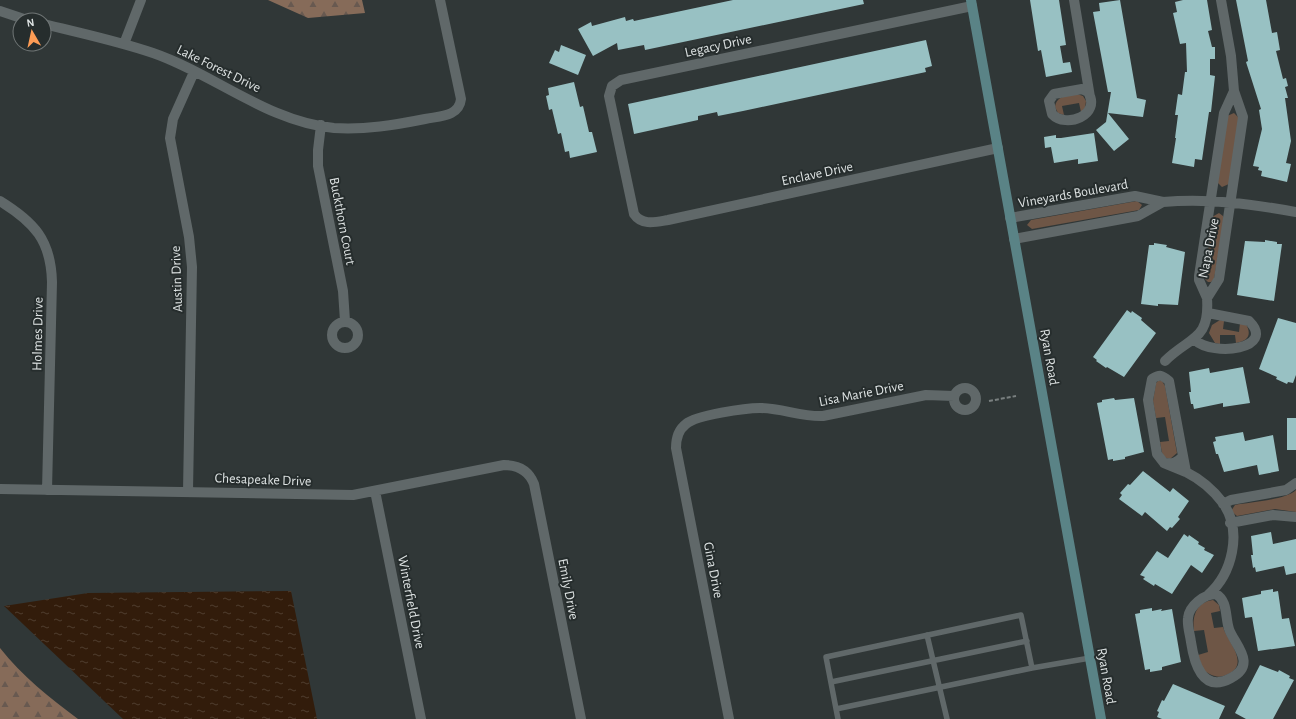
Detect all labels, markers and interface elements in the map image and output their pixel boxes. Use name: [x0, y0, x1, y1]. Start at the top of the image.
north arrow: [12, 12, 52, 52]
text: N: [26, 17, 35, 29]
street label: Legacy Drive: [684, 32, 753, 60]
street label: Lake Forest Drive: [174, 43, 263, 95]
street label: Enclave Drive: [780, 160, 854, 188]
street label: Buckthorn Court: [327, 176, 357, 267]
street label: Vineyards Boulevard: [1017, 177, 1129, 211]
street label: Napa Drive: [1196, 217, 1222, 279]
street label: Austin Drive: [169, 245, 185, 313]
street label: Holmes Drive: [30, 297, 46, 371]
street label: Ryan Road: [1037, 328, 1061, 386]
street label: Lisa Marie Drive: [818, 379, 905, 409]
street label: Chesapeake Drive: [214, 471, 312, 489]
street label: Gina Drive: [701, 541, 725, 599]
street label: Winterfield Drive: [395, 554, 427, 650]
street label: Emily Drive: [555, 557, 581, 621]
street label: Ryan Road: [1094, 647, 1118, 705]

